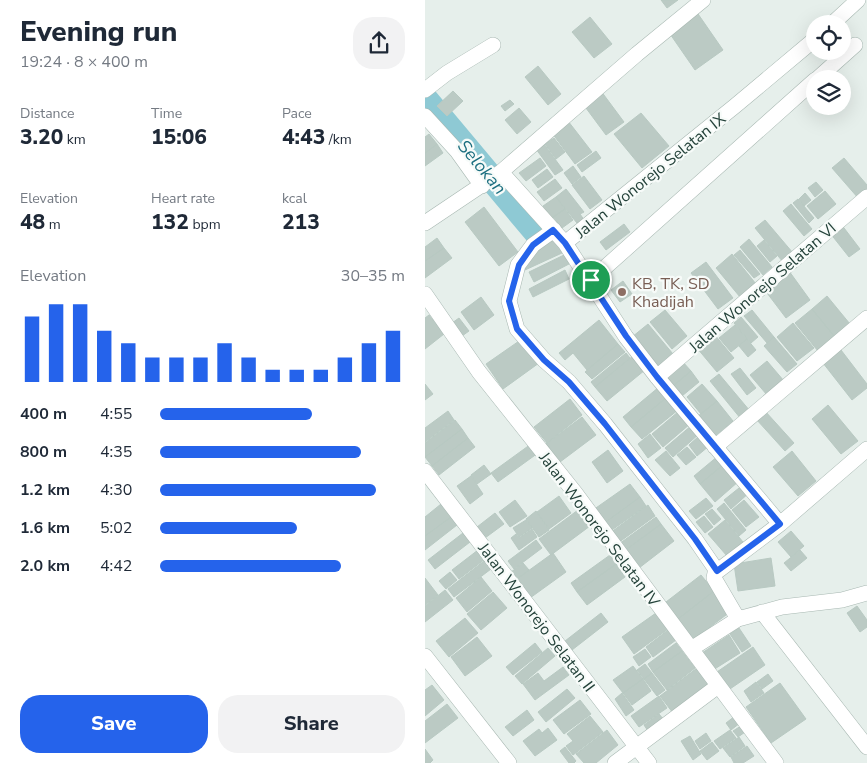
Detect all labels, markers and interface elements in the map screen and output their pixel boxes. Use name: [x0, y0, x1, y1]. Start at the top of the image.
text: Evening run: [20, 13, 177, 51]
map controls: [806, 15, 851, 115]
button: locate: [806, 15, 851, 60]
button: share: [353, 17, 405, 69]
text: 19:24 · 8 × 400 m: [20, 51, 148, 73]
button: layers: [806, 70, 851, 115]
text: Distance: [20, 104, 74, 123]
text: Time: [151, 104, 182, 123]
text: Pace: [282, 104, 312, 123]
street label: Jalan Wonorejo Selatan IX: [570, 108, 731, 244]
text: 3.20: [20, 123, 63, 151]
text: 15:06: [151, 123, 207, 151]
text: 4:43: [282, 123, 325, 151]
text: km: [63, 130, 86, 149]
text: /km: [325, 130, 352, 149]
water label: Selokan: [452, 135, 512, 199]
text: Elevation: [20, 189, 78, 208]
text: Heart rate: [151, 189, 215, 208]
text: kcal: [282, 189, 307, 208]
text: 48: [20, 208, 45, 236]
text: 132: [151, 208, 189, 236]
text: 213: [282, 208, 320, 236]
text: m: [45, 215, 61, 234]
text: bpm: [189, 215, 221, 234]
street label: Jalan Wonorejo Selatan VI: [684, 218, 841, 359]
pin: [570, 259, 612, 301]
text: Elevation: [20, 265, 86, 287]
text: 30–35 m: [341, 265, 405, 287]
icon: arrive: [577, 266, 605, 294]
place label: KB, TK, SD Khadijah: [632, 273, 710, 313]
marker: KB, TK, SD Khadijah: [616, 286, 628, 298]
text: 400 m: [20, 403, 67, 425]
text: 4:55: [100, 403, 132, 425]
text: 800 m: [20, 441, 67, 463]
text: 4:35: [100, 441, 132, 463]
street label: Jalan Wonorejo Selatan IV: [533, 447, 665, 612]
text: 1.2 km: [20, 479, 70, 501]
text: 4:30: [100, 479, 132, 501]
text: 1.6 km: [20, 517, 70, 539]
text: 5:02: [100, 517, 132, 539]
street label: Jalan Wonorejo Selatan II: [472, 538, 600, 697]
text: 2.0 km: [20, 555, 70, 577]
text: 4:42: [100, 555, 132, 577]
button: Save: [20, 695, 208, 753]
button: Share: [218, 695, 405, 753]

